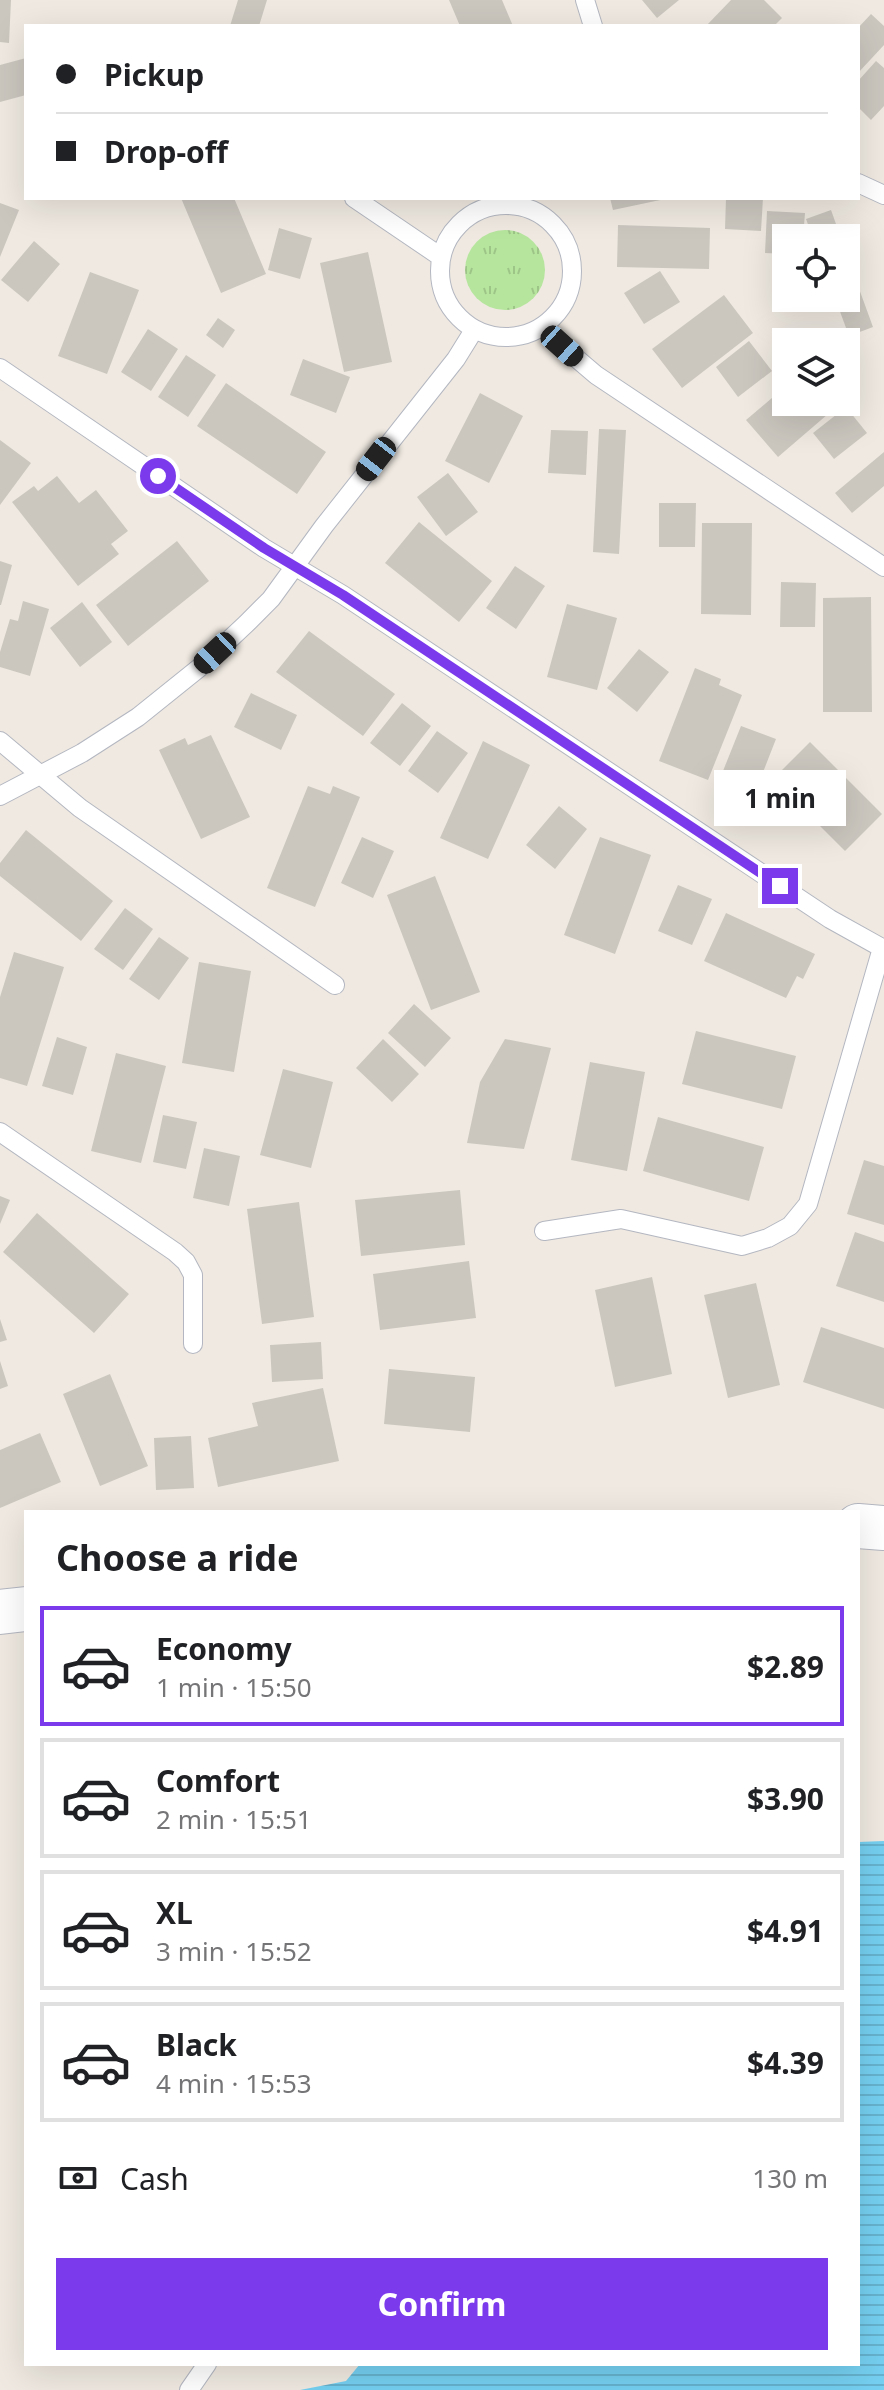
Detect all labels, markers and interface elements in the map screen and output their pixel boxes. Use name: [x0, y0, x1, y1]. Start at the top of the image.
text: Pickup: [104, 54, 204, 95]
text: Drop-off: [104, 131, 228, 172]
map controls: [772, 224, 860, 416]
button: locate: [772, 224, 860, 312]
car: [536, 321, 588, 371]
button: layers: [772, 328, 860, 416]
car: [352, 433, 400, 485]
route start: [140, 458, 176, 494]
car: [189, 628, 241, 678]
callout: 1 min: [714, 770, 846, 826]
text: 1 min: [744, 780, 816, 816]
route end: [762, 868, 798, 904]
text: Choose a ride: [56, 1533, 298, 1582]
text: Economy: [156, 1628, 292, 1669]
icon: car: [60, 1630, 132, 1702]
text: $2.89: [747, 1646, 824, 1687]
text: 1 min · 15:50: [156, 1669, 312, 1705]
text: Comfort: [156, 1760, 280, 1801]
icon: car: [60, 1762, 132, 1834]
text: $3.90: [747, 1778, 824, 1819]
text: 2 min · 15:51: [156, 1801, 312, 1837]
text: XL: [156, 1892, 193, 1933]
icon: car: [60, 1894, 132, 1966]
text: $4.91: [747, 1910, 824, 1951]
text: 3 min · 15:52: [156, 1933, 312, 1969]
text: Black: [156, 2024, 237, 2065]
icon: car: [60, 2026, 132, 2098]
text: $4.39: [747, 2042, 824, 2083]
text: 4 min · 15:53: [156, 2065, 312, 2101]
icon: cash: [56, 2156, 100, 2200]
text: Cash: [120, 2158, 189, 2199]
text: 130 m: [752, 2160, 828, 2196]
button: Confirm: [56, 2258, 828, 2350]

